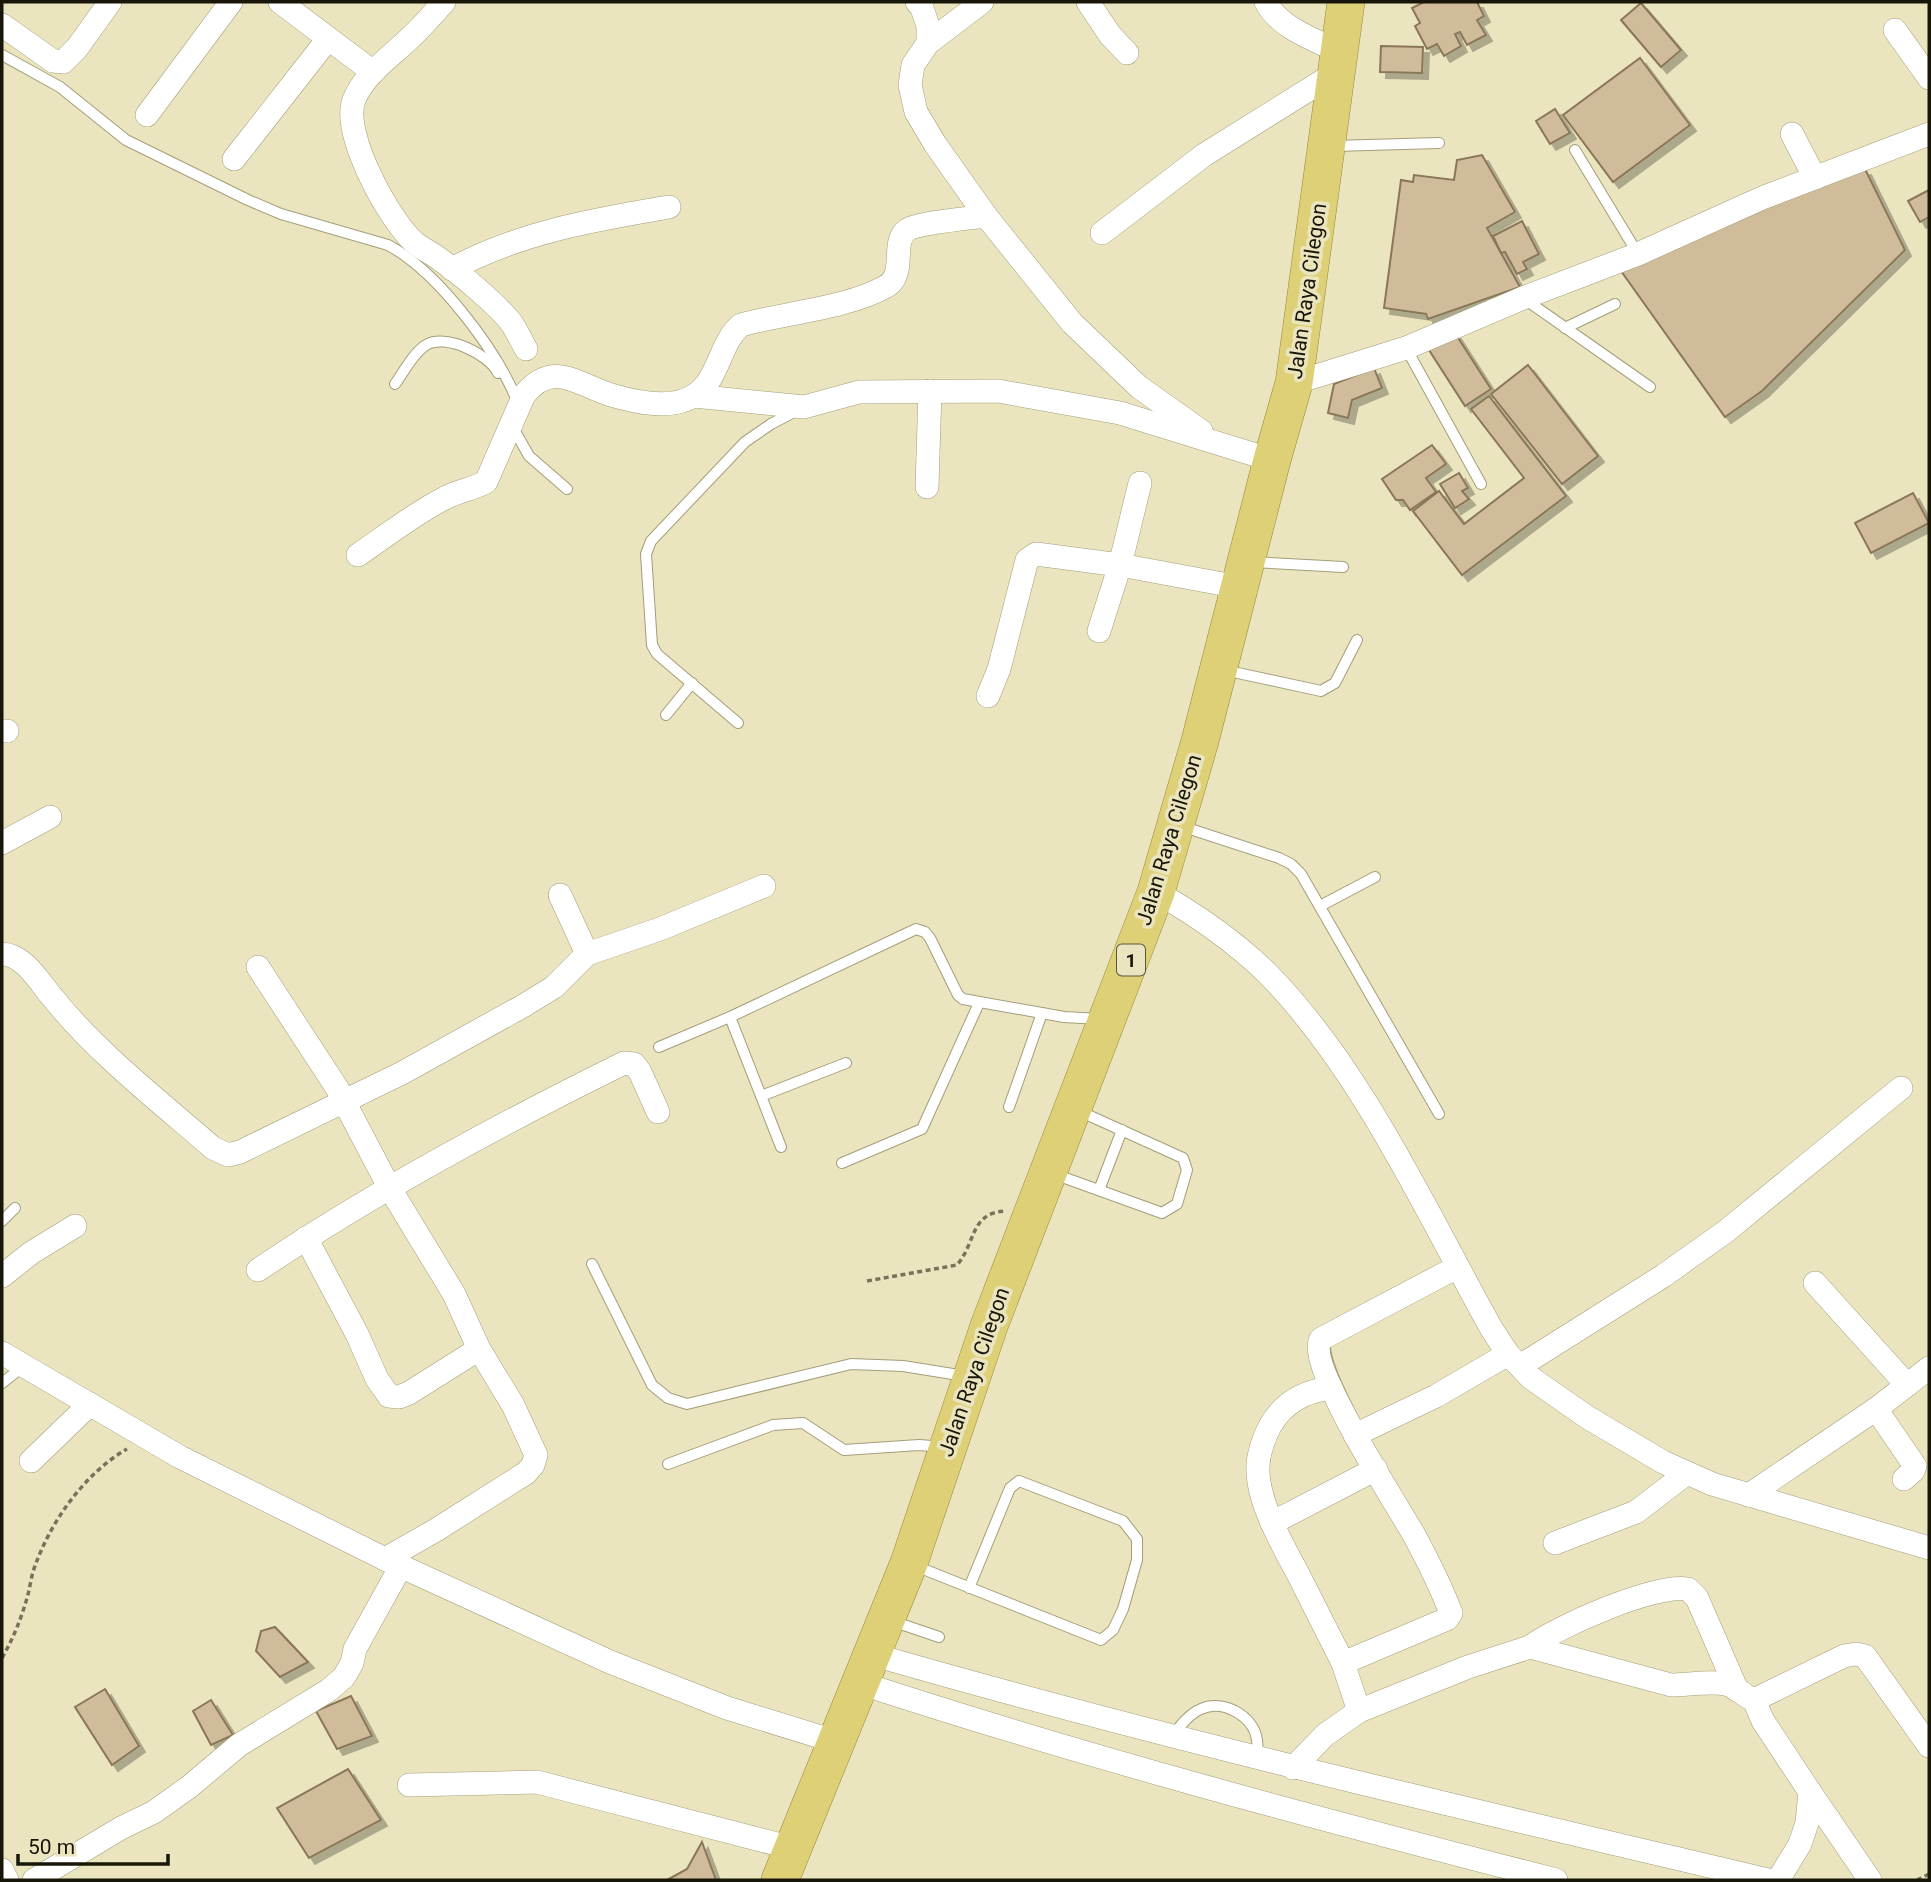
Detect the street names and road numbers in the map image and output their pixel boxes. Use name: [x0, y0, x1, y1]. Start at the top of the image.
street label: Jalan Raya Cilegon: [1283, 202, 1331, 380]
street label: Jalan Raya Cilegon: [1132, 752, 1206, 928]
road number: 1: [1117, 944, 1145, 976]
street label: Jalan Raya Cilegon: [934, 1284, 1014, 1460]

